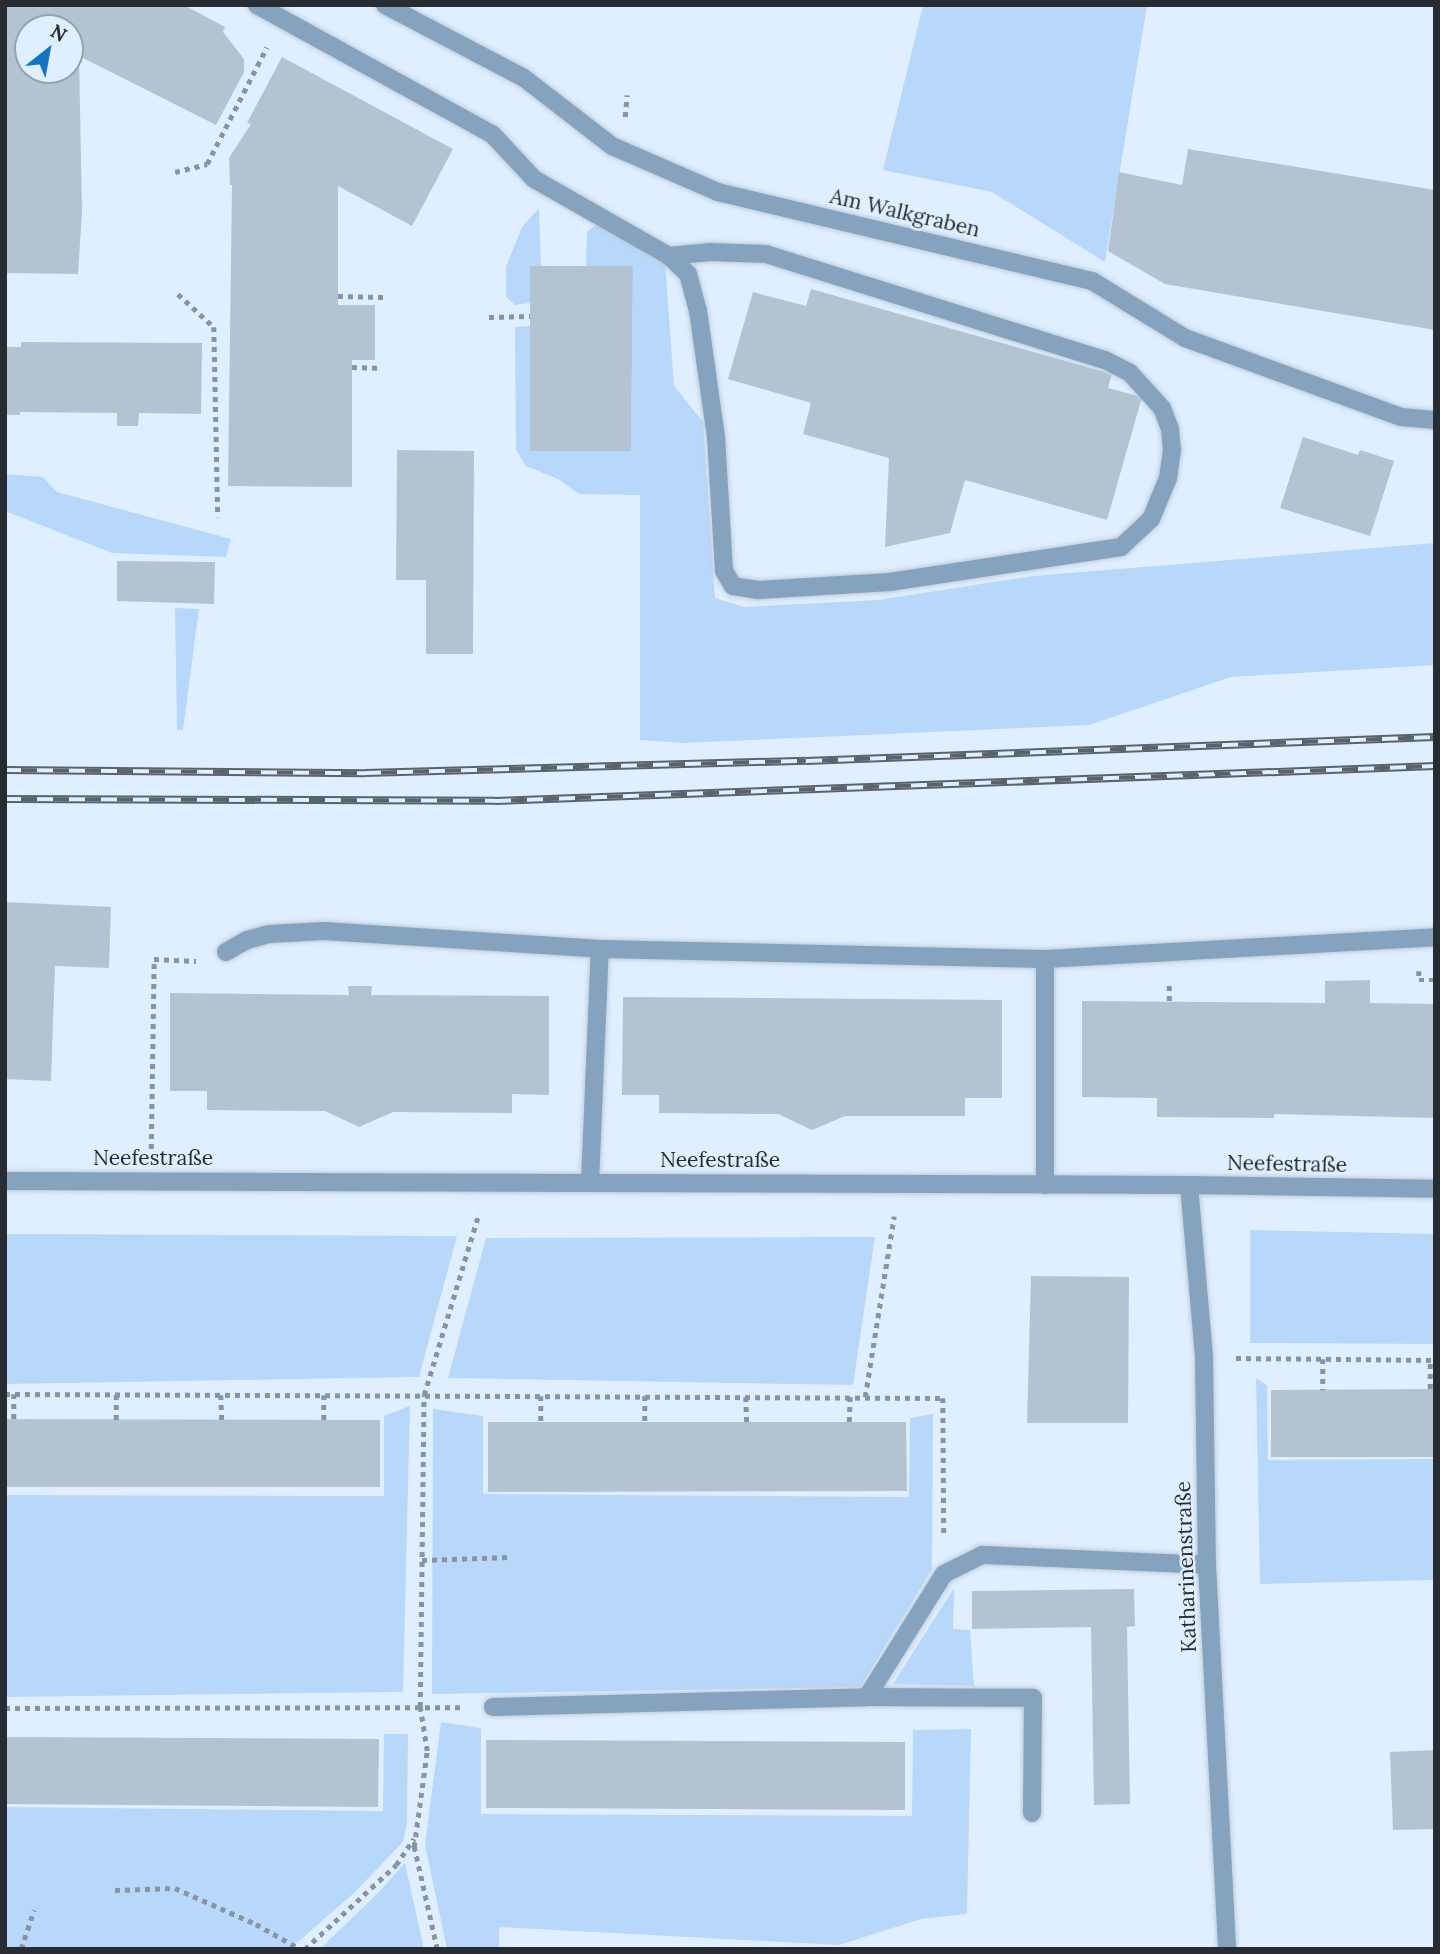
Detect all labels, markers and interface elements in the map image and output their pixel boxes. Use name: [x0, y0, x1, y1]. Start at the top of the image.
north arrow: [14, 14, 84, 84]
text: N: [46, 19, 71, 47]
street label: Am Walkgraben: [828, 184, 982, 242]
street label: Neefestraße: [93, 1145, 213, 1171]
street label: Neefestraße: [660, 1147, 780, 1173]
street label: Neefestraße: [1227, 1150, 1347, 1178]
street label: Katharinenstraße: [1170, 1481, 1202, 1653]

